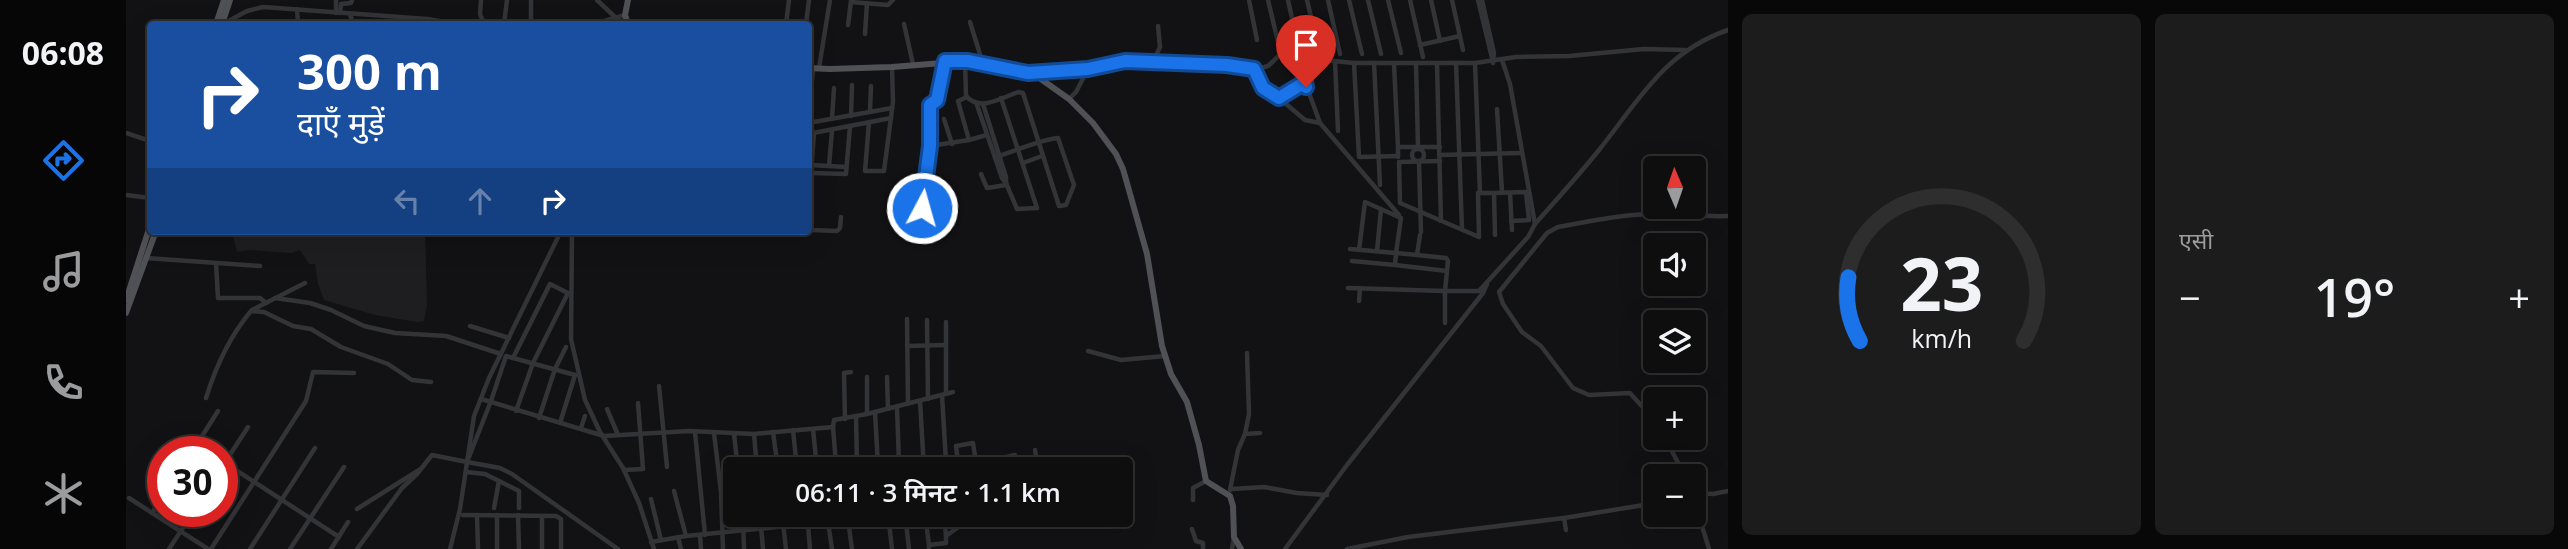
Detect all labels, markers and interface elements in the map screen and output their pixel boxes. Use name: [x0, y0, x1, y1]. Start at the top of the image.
pin: [1276, 15, 1336, 87]
icon: arrive: [1287, 26, 1325, 64]
text: 06:08: [22, 31, 104, 74]
text: 300 m: [297, 38, 442, 104]
icon: right: [182, 49, 273, 140]
text: दाएँ मुड़ें: [297, 101, 385, 144]
icon: directions: [39, 136, 88, 185]
north arrow: [1643, 156, 1706, 219]
map controls: [1643, 156, 1706, 527]
position arrow: [885, 171, 959, 245]
icon: left: [388, 182, 426, 220]
icon: ahead: [461, 182, 499, 220]
icon: right: [534, 182, 572, 220]
text: एसी: [2179, 224, 2213, 256]
button: sound: [1643, 233, 1706, 296]
text: 23: [1900, 233, 1983, 332]
icon: music: [39, 247, 88, 296]
text: 19°: [2314, 261, 2395, 332]
text: −: [2179, 271, 2201, 323]
text: +: [2508, 271, 2530, 323]
button: layers: [1643, 310, 1706, 373]
text: km/h: [1911, 320, 1972, 354]
icon: phone: [39, 358, 88, 407]
button: +: [1643, 387, 1706, 450]
speed limit sign: 30: [147, 436, 238, 527]
button: −: [1643, 464, 1706, 527]
icon: climate: [39, 469, 88, 518]
text: 06:11 · 3 मिनट · 1.1 km: [795, 474, 1061, 510]

